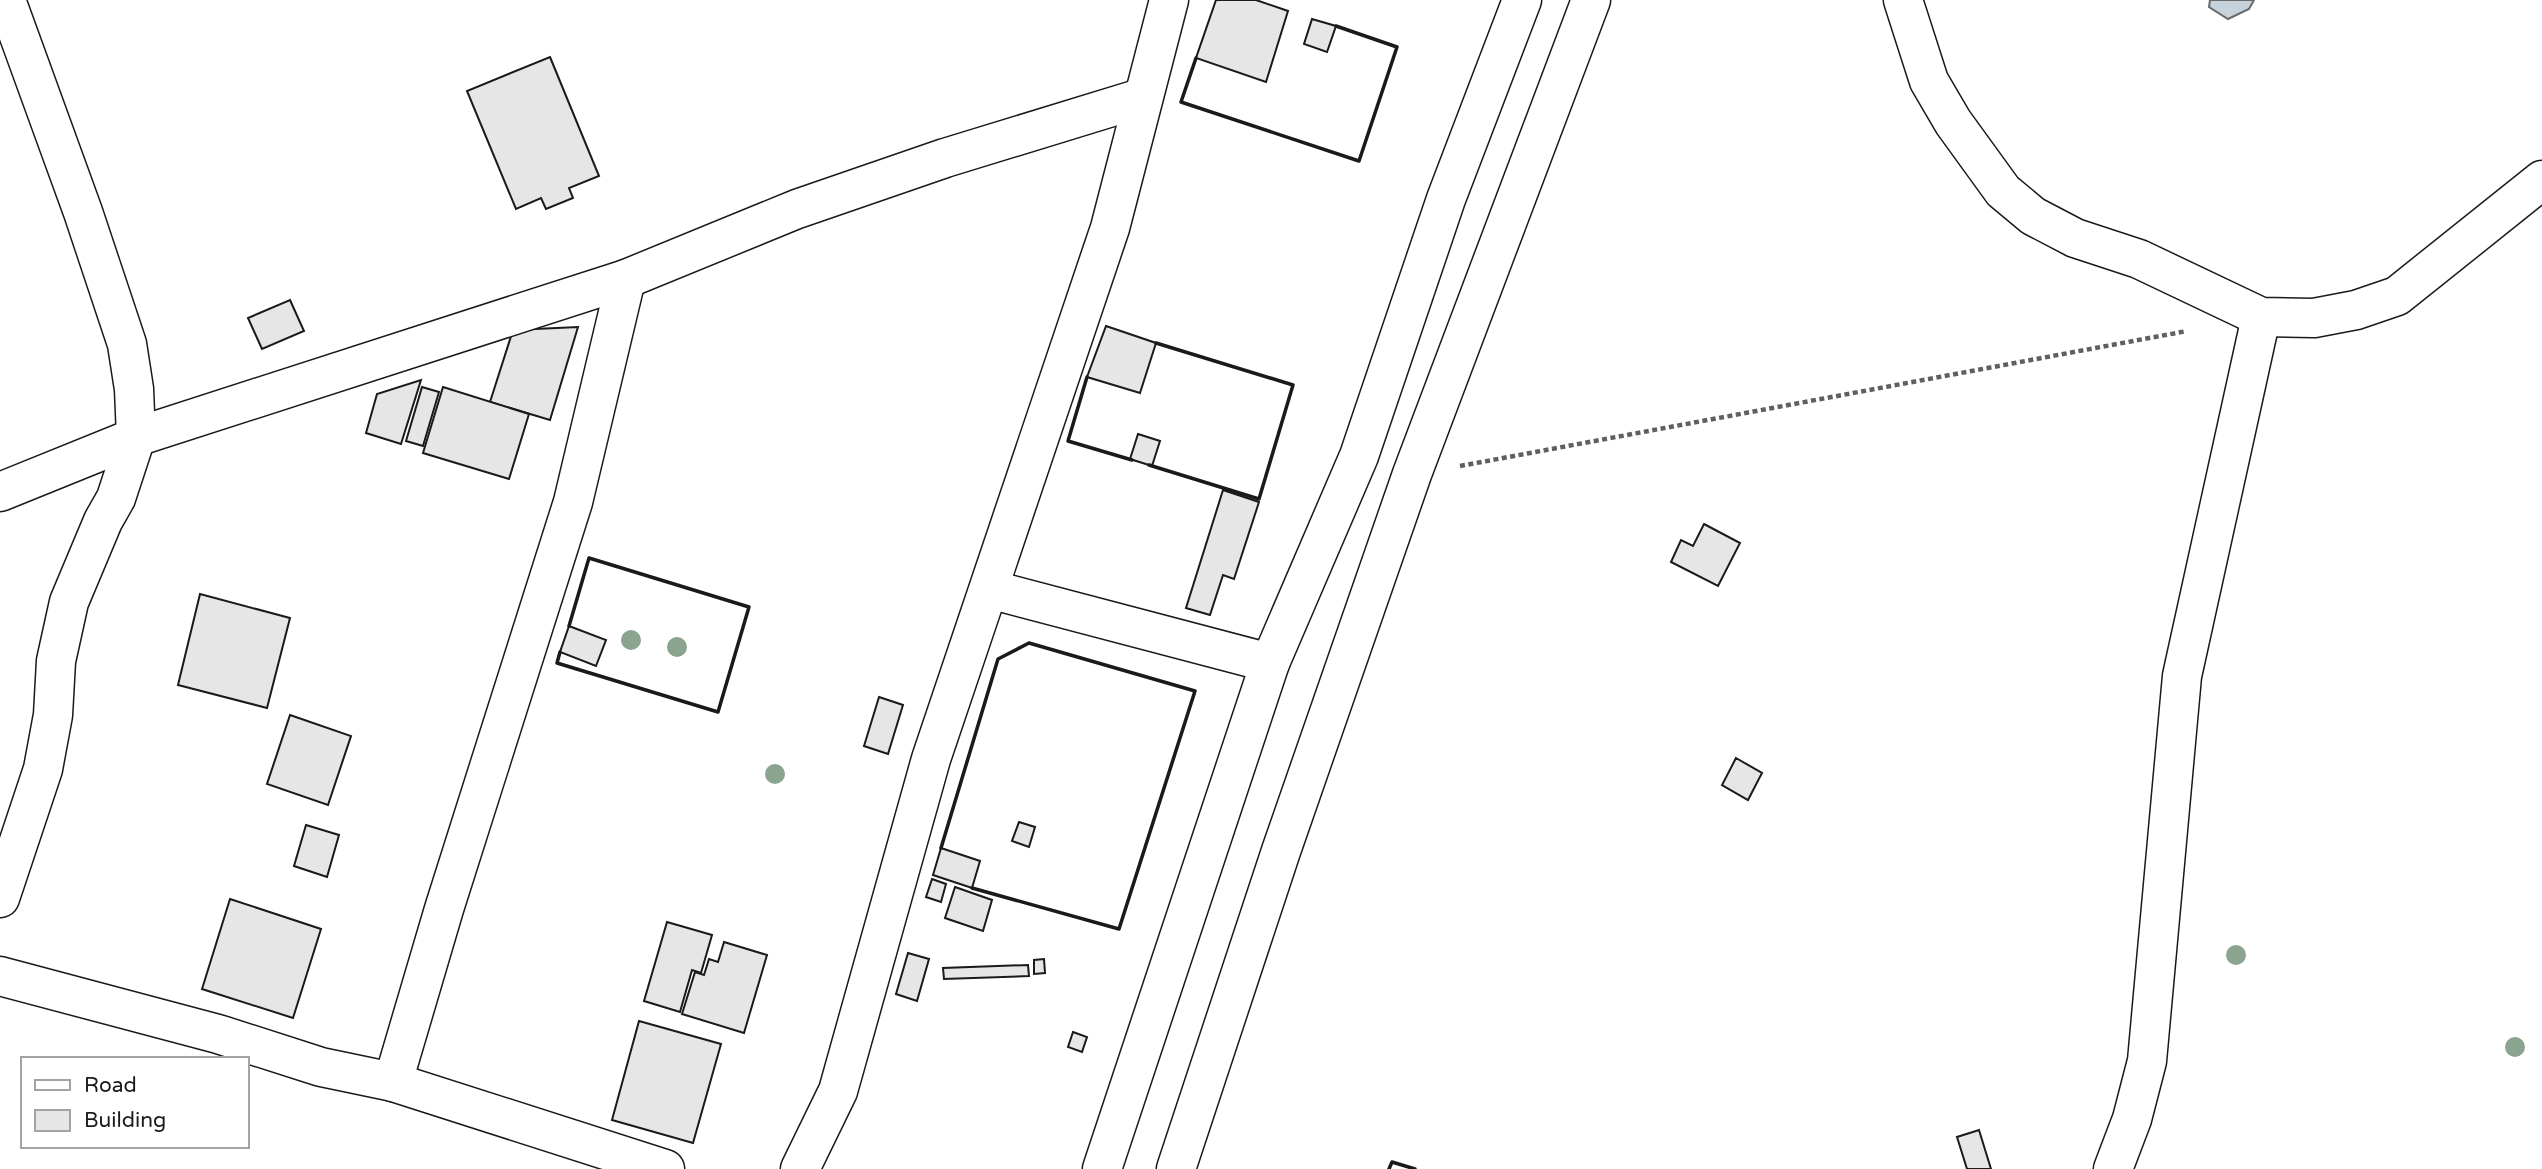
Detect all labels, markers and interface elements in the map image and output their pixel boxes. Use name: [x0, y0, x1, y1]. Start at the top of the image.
legend: [21, 1057, 248, 1148]
text: Road: [84, 1073, 137, 1098]
text: Building: [84, 1108, 166, 1133]

